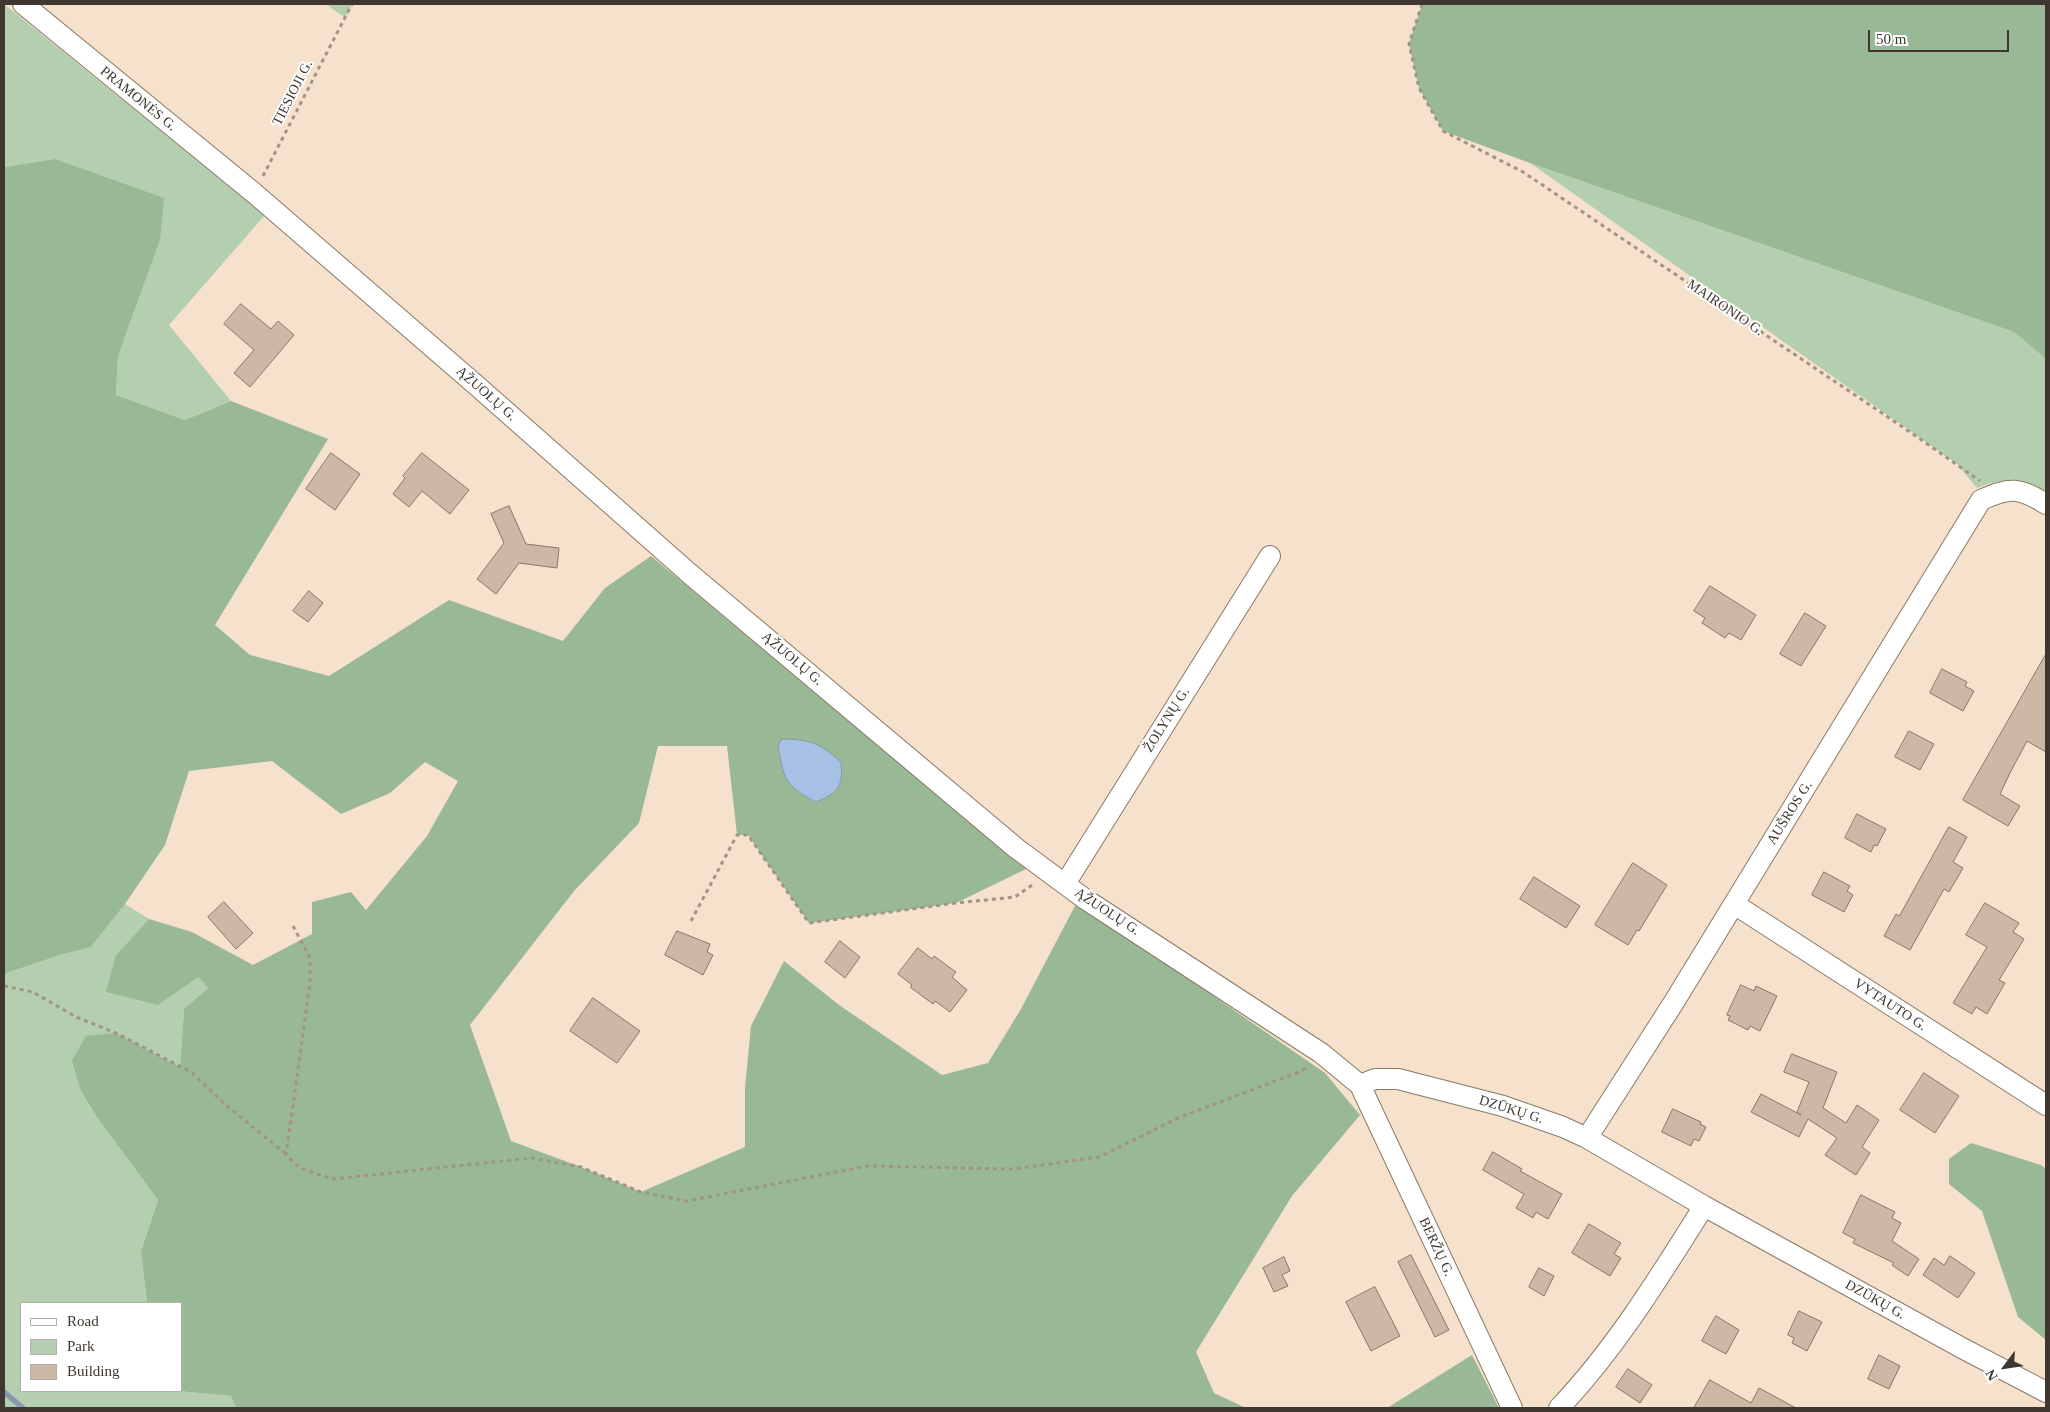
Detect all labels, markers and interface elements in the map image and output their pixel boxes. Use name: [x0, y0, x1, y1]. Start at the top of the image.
scale bar: [1870, 20, 2011, 52]
text: 50 m: [1876, 31, 1906, 47]
street label: TIESIOJI G.: [269, 57, 317, 129]
street label: PRAMONĖS G.: [96, 63, 180, 135]
street label: MAIRONIO G.: [1684, 276, 1766, 340]
street label: ĄŽUOLŲ G.: [452, 363, 520, 425]
street label: ĄŽUOLŲ G.: [758, 629, 826, 689]
street label: ŽOLYNŲ G.: [1140, 684, 1194, 756]
street label: AUŠROS G.: [1764, 778, 1816, 848]
street label: ĄŽUOLŲ G.: [1071, 885, 1143, 939]
street label: VYTAUTO G.: [1850, 975, 1930, 1035]
street label: DZŪKŲ G.: [1477, 1092, 1545, 1128]
street label: BERŽŲ G.: [1415, 1215, 1457, 1279]
street label: DZŪKŲ G.: [1842, 1277, 1908, 1323]
legend: [20, 1302, 182, 1392]
text: Road: [67, 1313, 99, 1329]
text: Park: [67, 1338, 95, 1354]
north arrow: [1980, 1342, 2030, 1392]
text: Building: [67, 1363, 120, 1379]
text: N: [1983, 1367, 2001, 1383]

